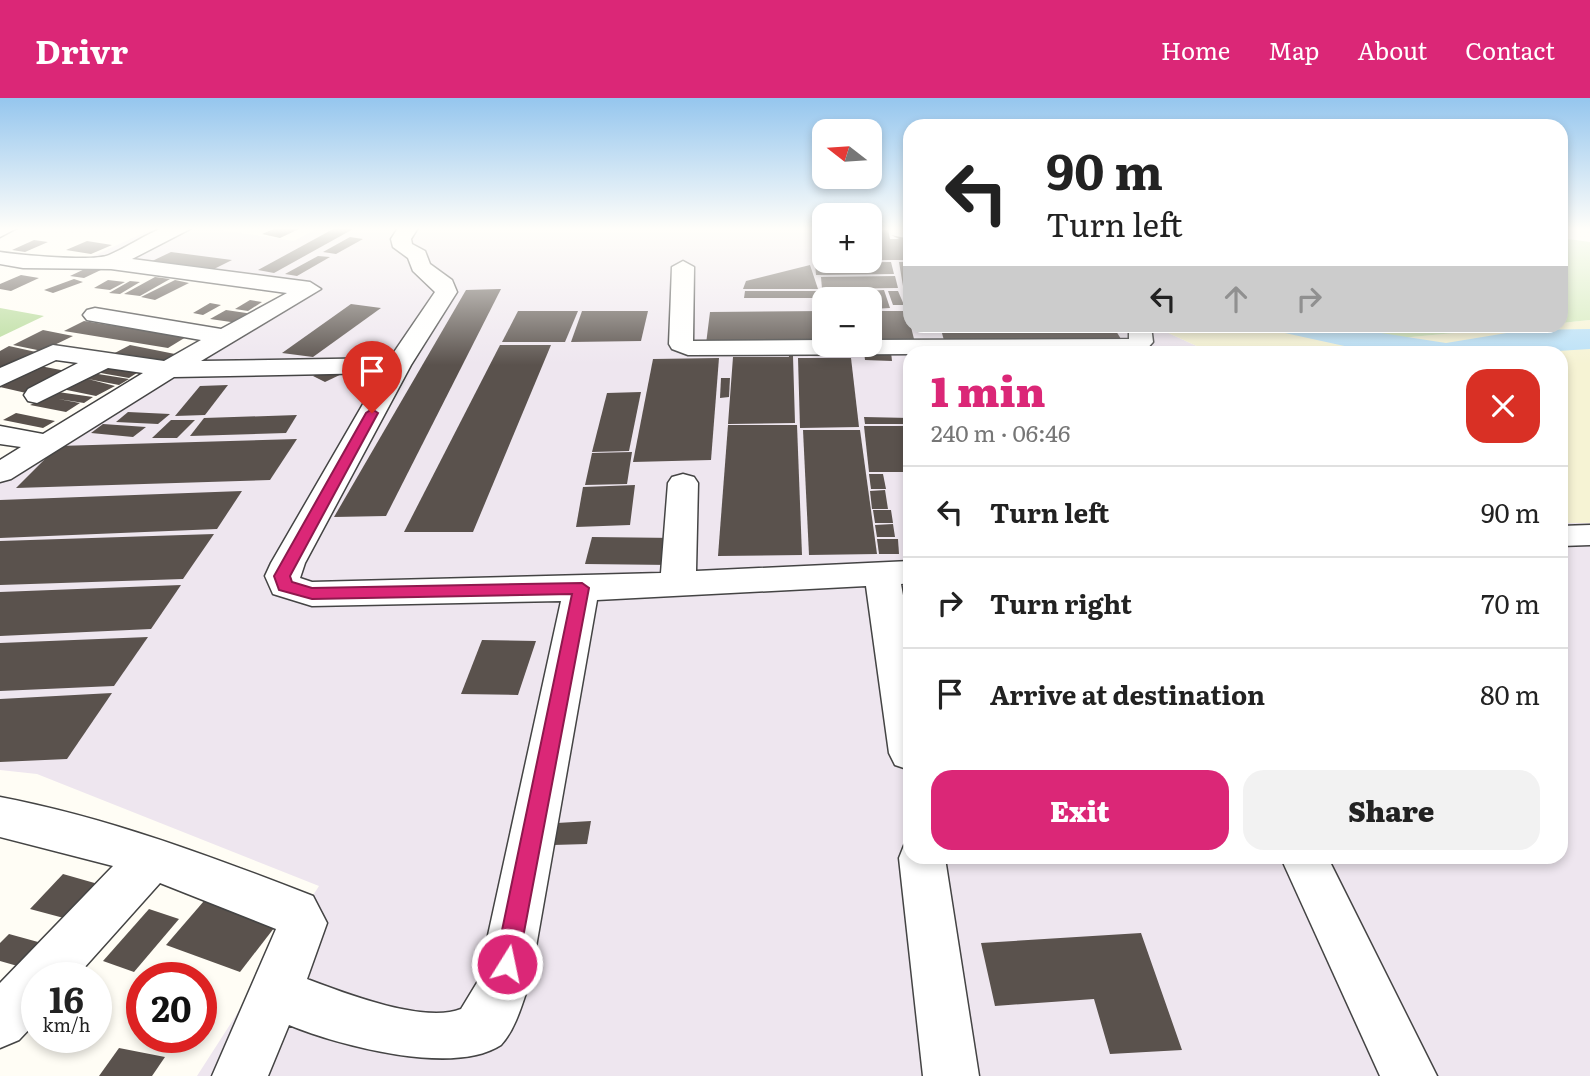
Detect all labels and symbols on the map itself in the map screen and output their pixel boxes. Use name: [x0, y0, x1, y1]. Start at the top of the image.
north arrow: [812, 119, 882, 189]
pin: [342, 341, 402, 413]
position arrow: [470, 927, 544, 1001]
speed limit sign: 20: [126, 962, 217, 1053]

